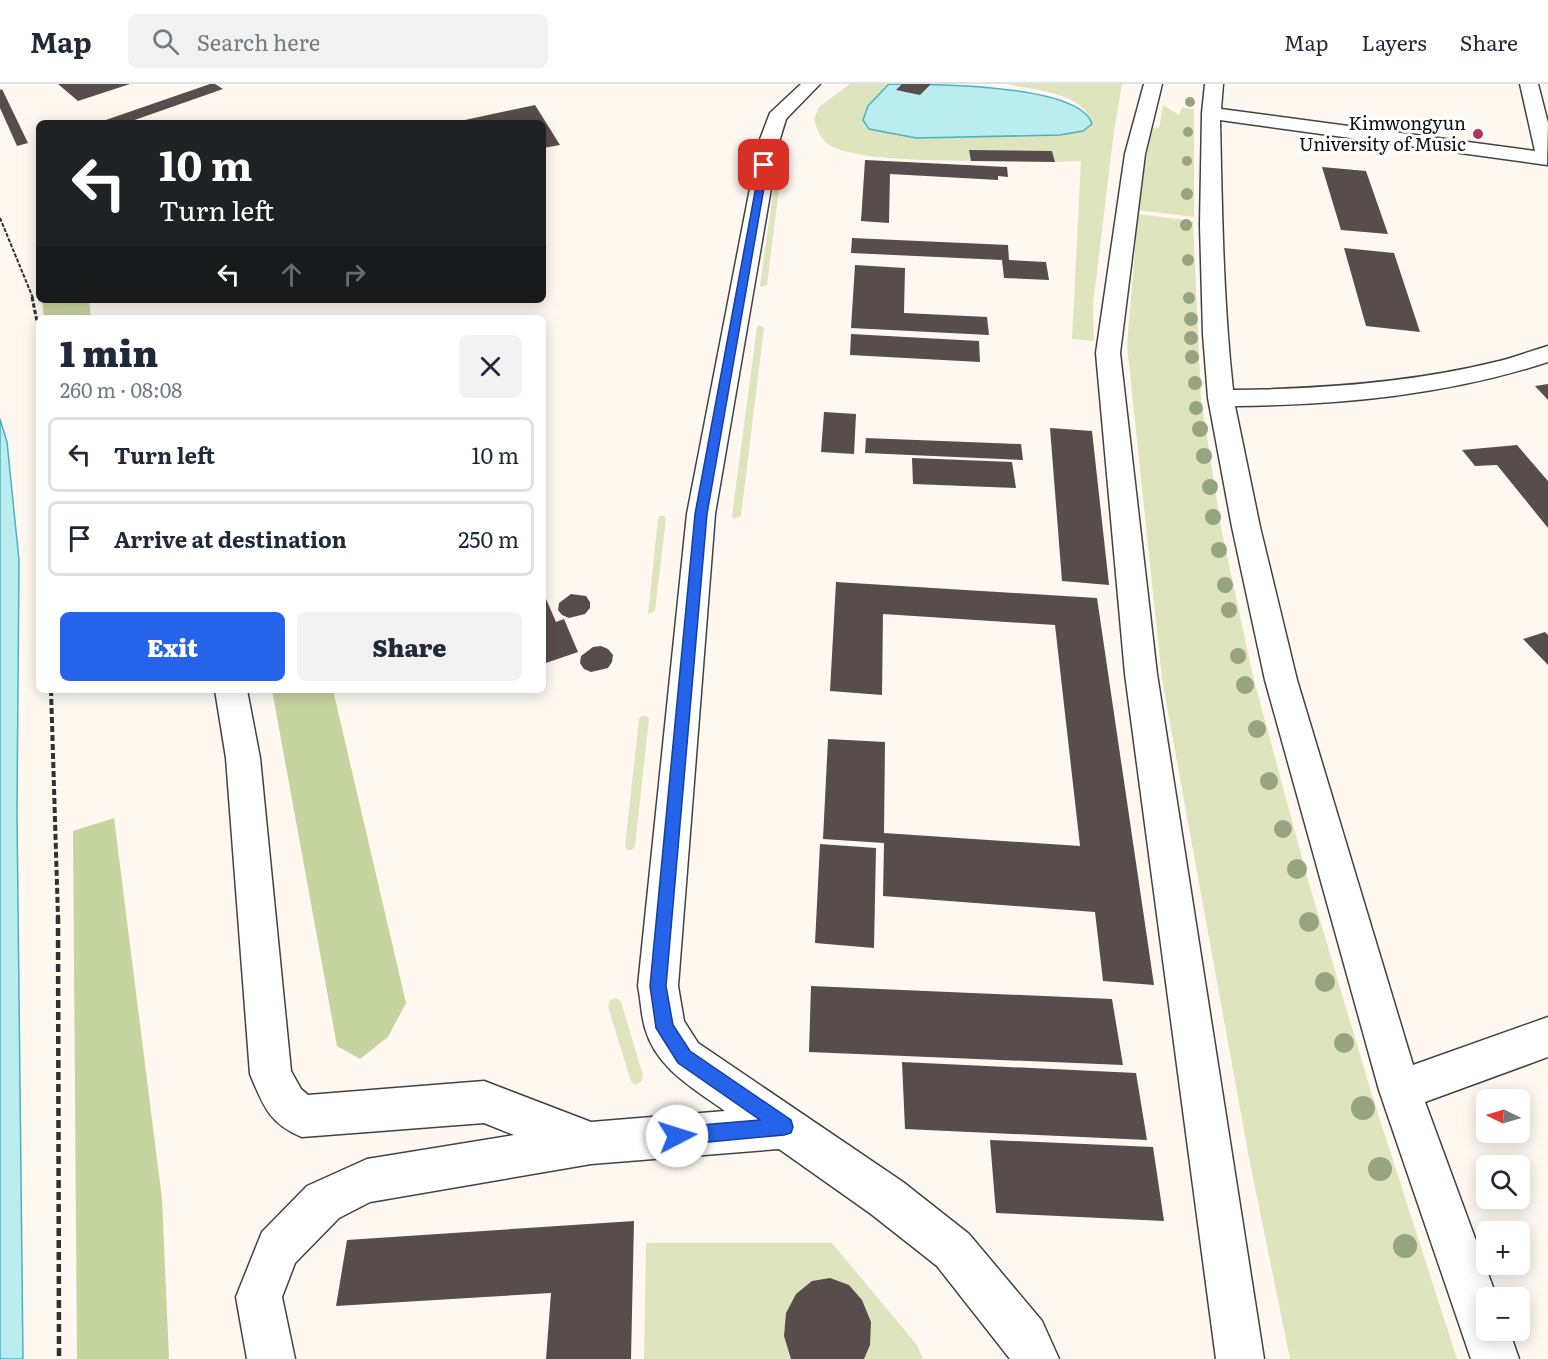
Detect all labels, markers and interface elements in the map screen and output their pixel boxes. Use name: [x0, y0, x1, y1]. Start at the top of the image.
search box: [128, 14, 548, 68]
text: Map: [30, 20, 92, 62]
icon: search: [149, 25, 182, 58]
text: Search here: [197, 25, 320, 58]
text: Map: [1284, 26, 1329, 57]
text: Layers: [1362, 26, 1427, 57]
text: Share: [1460, 26, 1518, 57]
place label: Kimwongyun University of Music: [1299, 109, 1466, 157]
marker: Kimwongyun University of Music: [1471, 127, 1485, 141]
text: 10 m: [159, 132, 253, 194]
pin: [738, 139, 789, 190]
icon: left: [60, 144, 138, 222]
icon: arrive: [747, 148, 780, 181]
text: Turn left: [159, 189, 274, 229]
icon: left: [212, 258, 245, 291]
icon: ahead: [275, 258, 308, 291]
icon: right: [338, 258, 371, 291]
text: 1 min: [60, 325, 158, 378]
button: close: [459, 335, 522, 398]
text: 260 m · 08:08: [60, 374, 182, 404]
icon: left: [63, 438, 96, 471]
text: Turn left: [114, 438, 215, 471]
text: 10 m: [472, 438, 519, 471]
icon: arrive: [63, 522, 96, 555]
text: Arrive at destination: [114, 522, 347, 555]
text: 250 m: [458, 522, 519, 555]
button: Exit: [60, 612, 285, 681]
button: Share: [297, 612, 522, 681]
north arrow: [1476, 1089, 1530, 1143]
map controls: [1476, 1089, 1530, 1341]
position arrow: [645, 1104, 709, 1168]
button: search: [1476, 1155, 1530, 1209]
button: +: [1476, 1221, 1530, 1275]
button: −: [1476, 1287, 1530, 1341]

